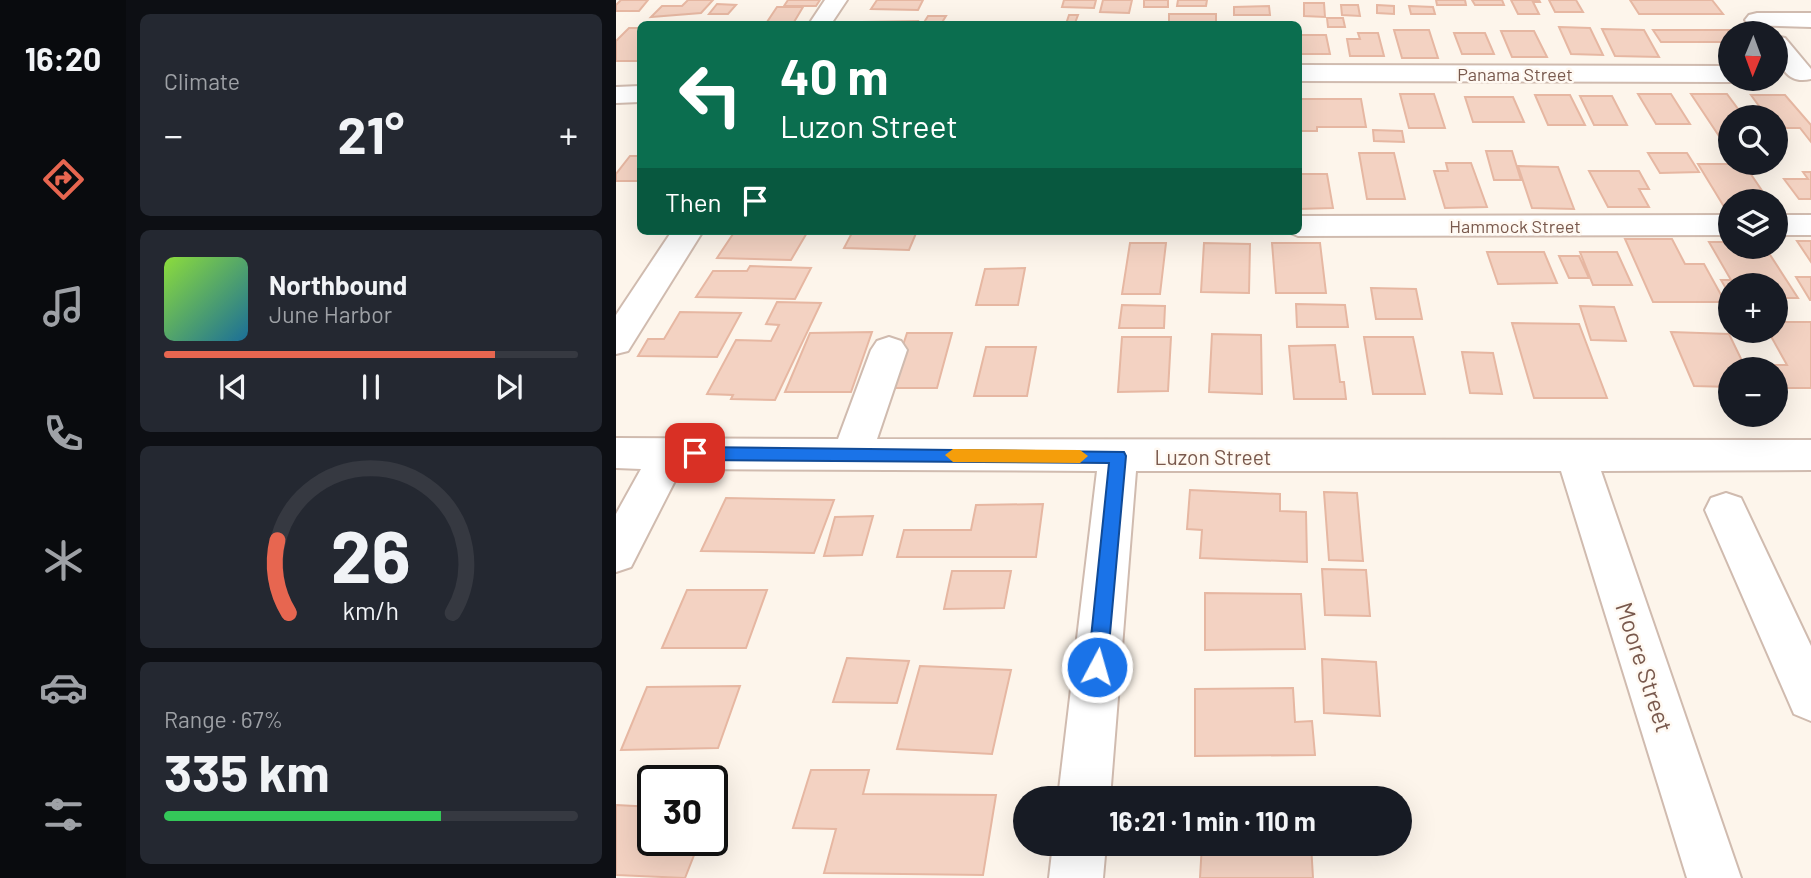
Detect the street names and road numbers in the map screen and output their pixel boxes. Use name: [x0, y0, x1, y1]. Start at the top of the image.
street label: Panama Street: [1457, 63, 1573, 85]
street label: Hammock Street: [1449, 215, 1581, 237]
street label: Luzon Street: [1155, 444, 1271, 469]
street label: Moore Street: [1610, 598, 1680, 736]

